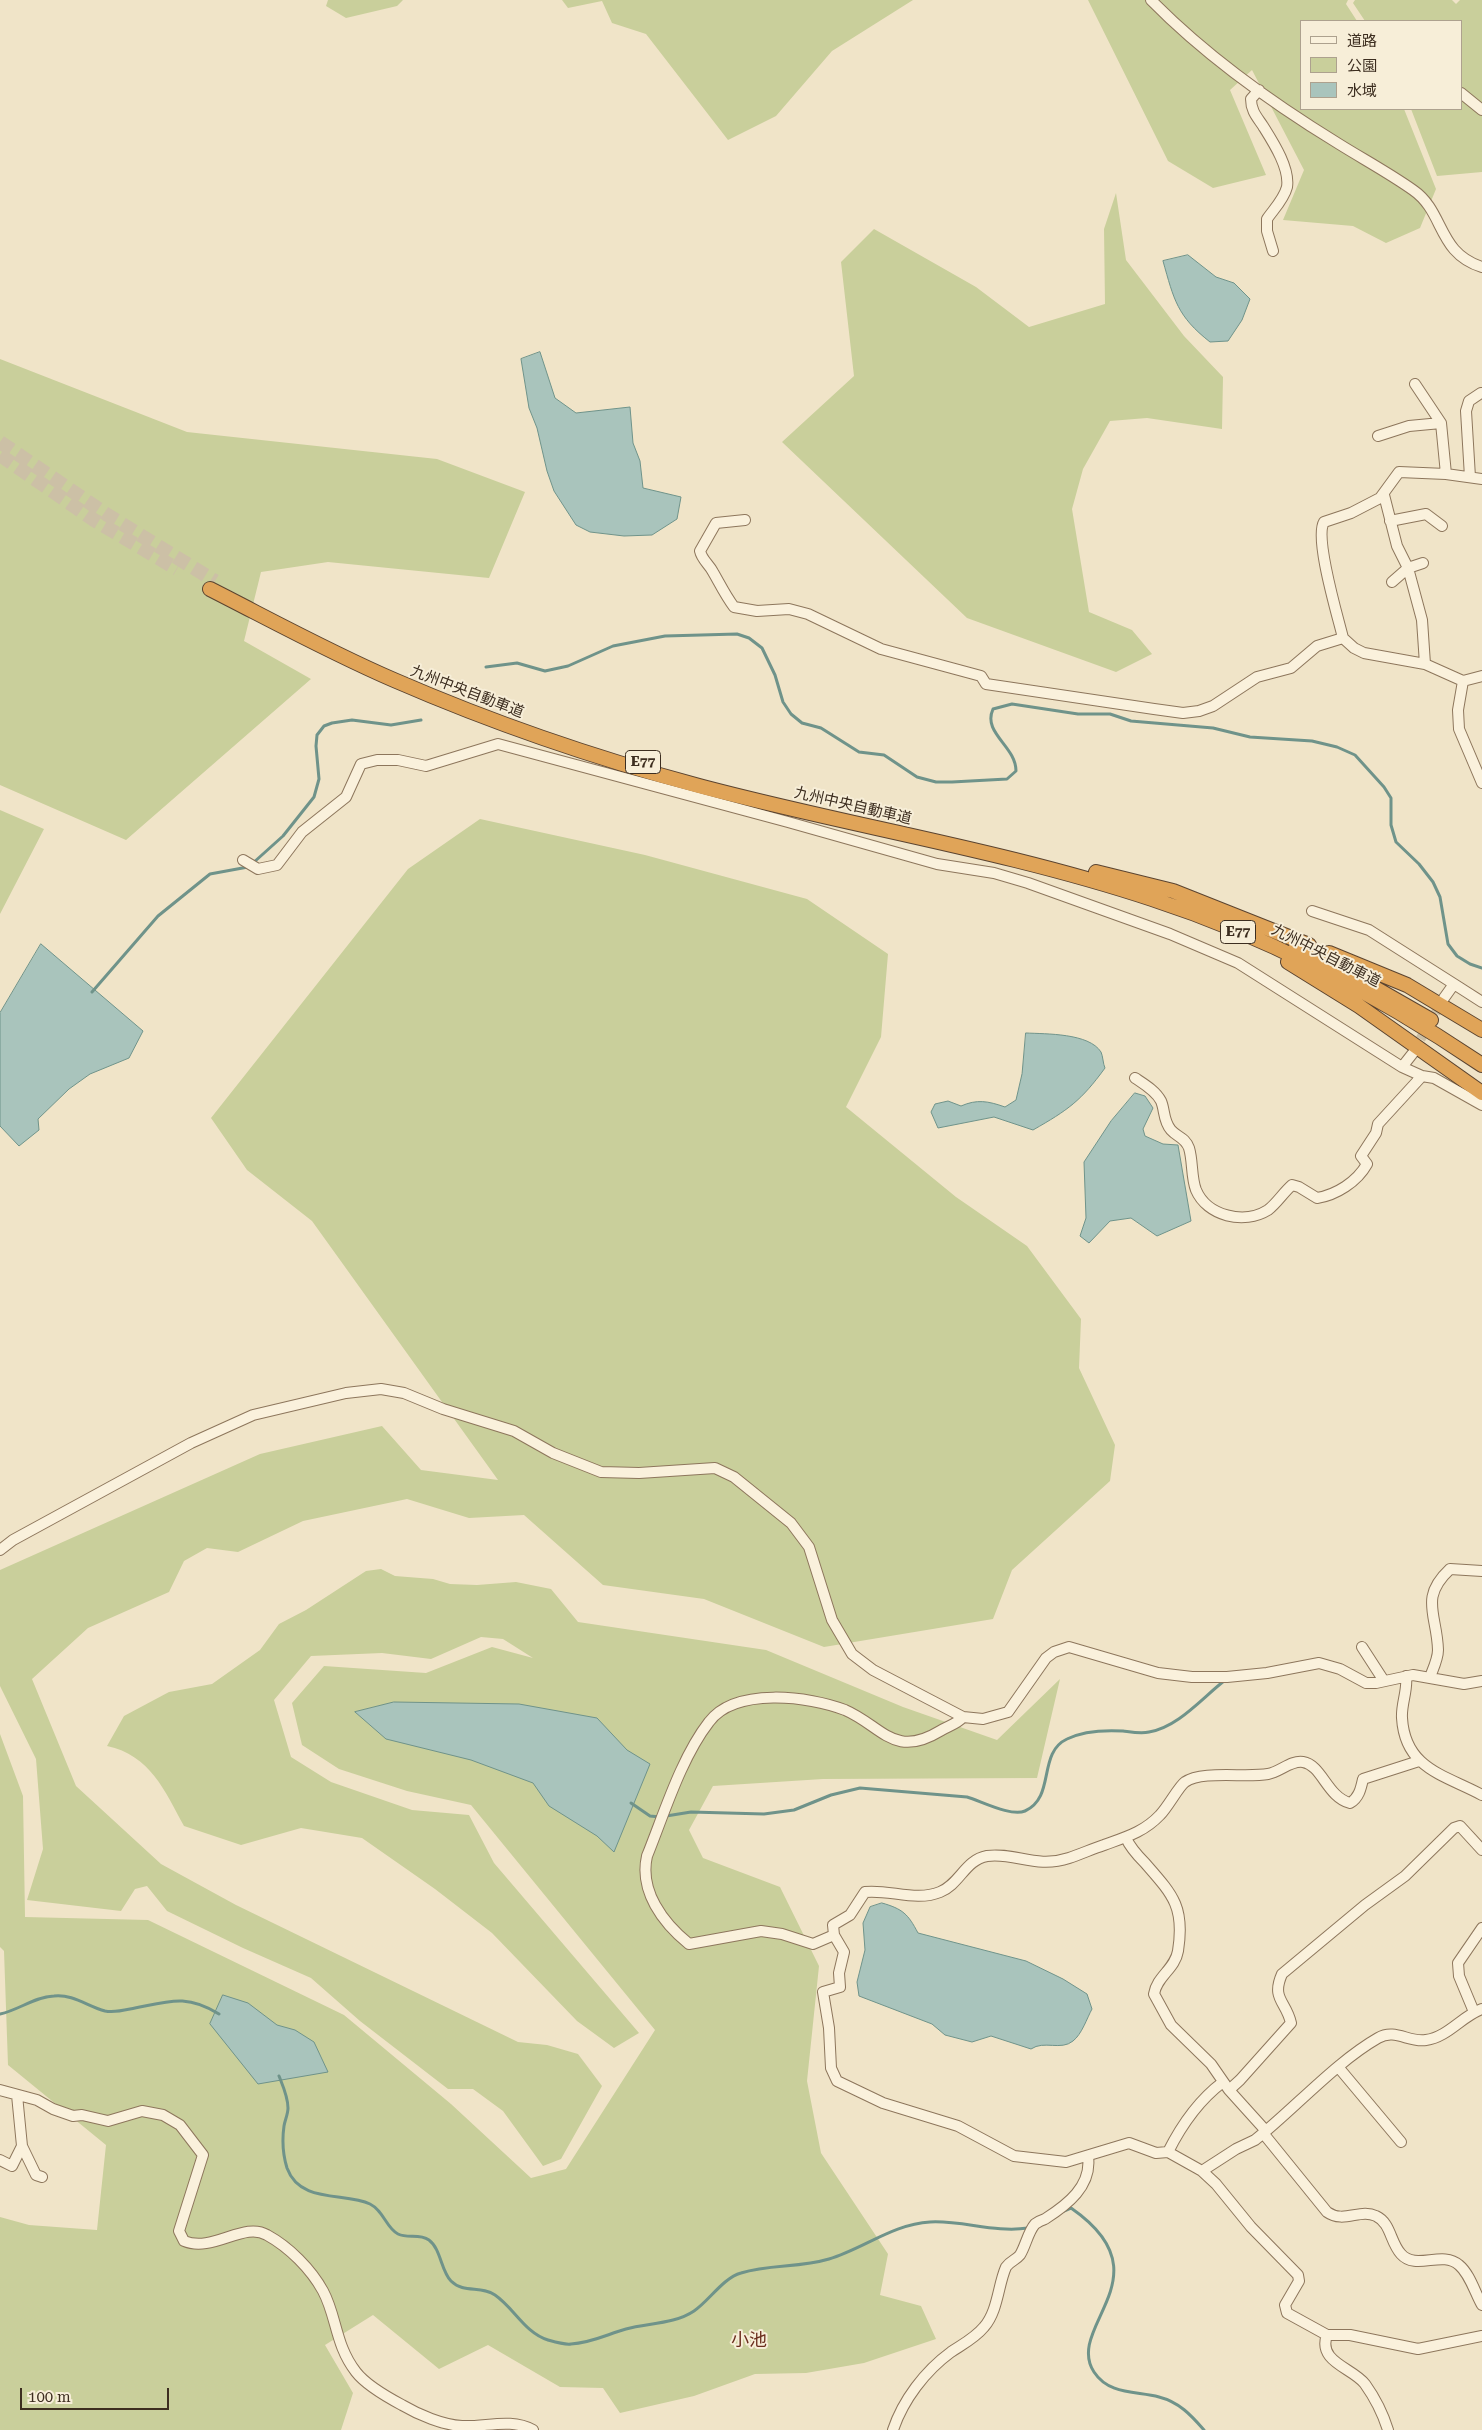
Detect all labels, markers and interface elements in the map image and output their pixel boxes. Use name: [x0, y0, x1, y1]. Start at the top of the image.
legend: [1300, 20, 1462, 110]
text: 道路: [1347, 32, 1377, 50]
text: 公園: [1347, 57, 1377, 75]
text: 水域: [1347, 82, 1377, 100]
street label: 九州中央自動車道: [408, 662, 526, 722]
road number: E77: [626, 750, 660, 774]
street label: 九州中央自動車道: [793, 784, 913, 828]
road number: E77: [1220, 920, 1256, 944]
street label: 九州中央自動車道: [1268, 921, 1384, 991]
district label: 小池: [731, 2330, 767, 2352]
scale bar: [22, 2378, 171, 2410]
text: 100 m: [28, 2388, 71, 2406]

